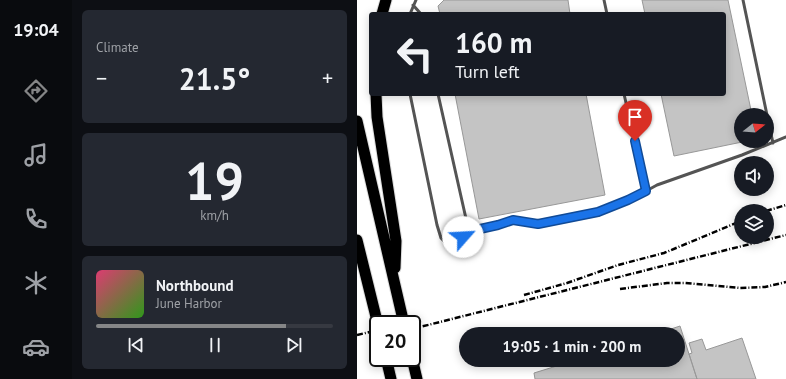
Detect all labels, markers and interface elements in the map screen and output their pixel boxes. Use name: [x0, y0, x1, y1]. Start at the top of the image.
text: 19:04: [13, 18, 59, 41]
text: 160 m: [455, 24, 532, 61]
icon: left: [389, 28, 441, 80]
text: Climate: [96, 39, 139, 56]
text: 21.5°: [179, 59, 250, 98]
text: Turn left: [455, 60, 520, 83]
text: −: [96, 64, 107, 92]
text: +: [322, 64, 333, 92]
icon: directions: [22, 77, 50, 105]
pin: [618, 100, 652, 141]
icon: arrive: [624, 106, 646, 128]
north arrow: [734, 108, 774, 148]
map controls: [734, 108, 774, 244]
icon: music: [22, 141, 50, 169]
text: 19: [185, 147, 244, 214]
button: sound: [734, 156, 774, 196]
button: layers: [734, 204, 774, 244]
icon: phone: [22, 205, 50, 233]
text: km/h: [200, 207, 229, 224]
position arrow: [442, 216, 484, 258]
icon: climate: [22, 269, 50, 297]
text: Northbound: [156, 276, 233, 295]
text: June Harbor: [156, 295, 222, 312]
speed limit sign: 20: [369, 315, 421, 367]
icon: car: [22, 333, 50, 361]
icon: previous: [125, 334, 147, 356]
icon: pause: [204, 334, 226, 356]
icon: next: [283, 334, 305, 356]
text: 19:05 · 1 min · 200 m: [503, 337, 641, 356]

